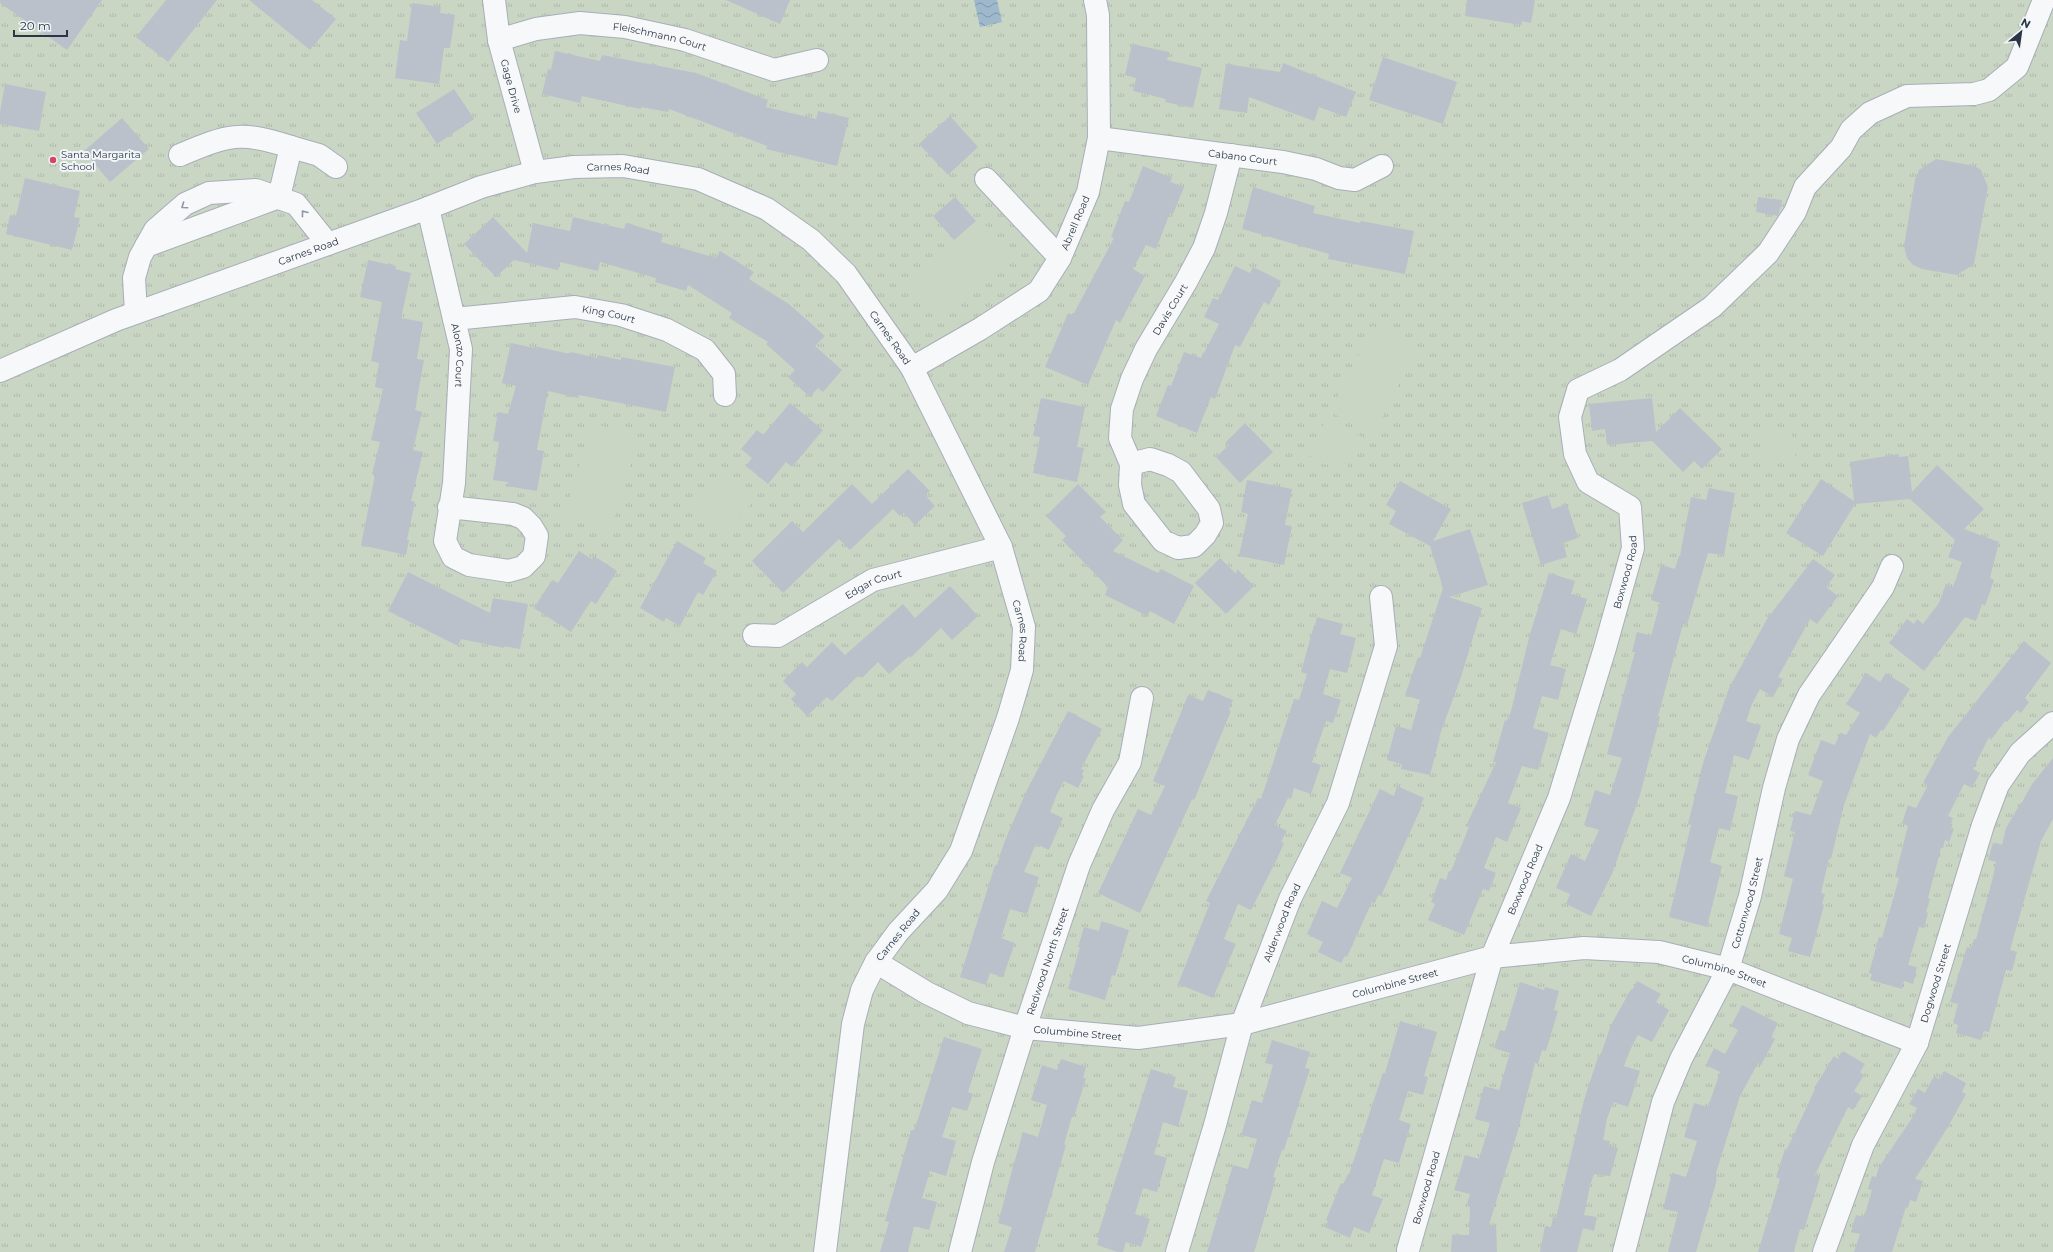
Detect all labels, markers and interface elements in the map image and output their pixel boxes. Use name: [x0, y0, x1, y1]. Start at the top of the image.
scale bar: [14, 12, 67, 38]
north arrow: [2001, 12, 2041, 52]
text: N: [2019, 15, 2033, 32]
text: 20 m: [20, 18, 51, 33]
street label: Fleischmann Court: [612, 19, 708, 53]
street label: Gage Drive: [498, 58, 525, 114]
street label: Cabano Court: [1208, 146, 1278, 168]
place label: Santa Margarita School: [61, 148, 141, 173]
marker: Santa Margarita School: [48, 155, 58, 165]
street label: Carnes Road: [587, 159, 651, 177]
street label: Abrell Road: [1058, 193, 1092, 252]
one-way arrow: [181, 201, 188, 208]
one-way arrow: [301, 211, 308, 218]
street label: Carnes Road: [276, 234, 340, 268]
street label: Davis Court: [1149, 281, 1190, 337]
street label: King Court: [581, 302, 637, 326]
street label: Carnes Road: [867, 308, 914, 367]
street label: Alonzo Court: [449, 322, 468, 388]
street label: Boxwood Road: [1610, 535, 1639, 610]
street label: Edgar Court: [842, 566, 903, 602]
street label: Carnes Road: [1010, 598, 1031, 662]
street label: Boxwood Road: [1504, 842, 1545, 917]
street label: Cottonwood Street: [1728, 856, 1765, 950]
street label: Alderwood Road: [1260, 881, 1303, 964]
street label: Redwood North Street: [1023, 905, 1071, 1017]
street label: Carnes Road: [873, 906, 923, 964]
street label: Dogwood Street: [1917, 942, 1953, 1024]
street label: Columbine Street: [1681, 951, 1769, 990]
street label: Columbine Street: [1351, 965, 1439, 1001]
street label: Columbine Street: [1033, 1022, 1122, 1043]
street label: Boxwood Road: [1409, 1149, 1443, 1226]

